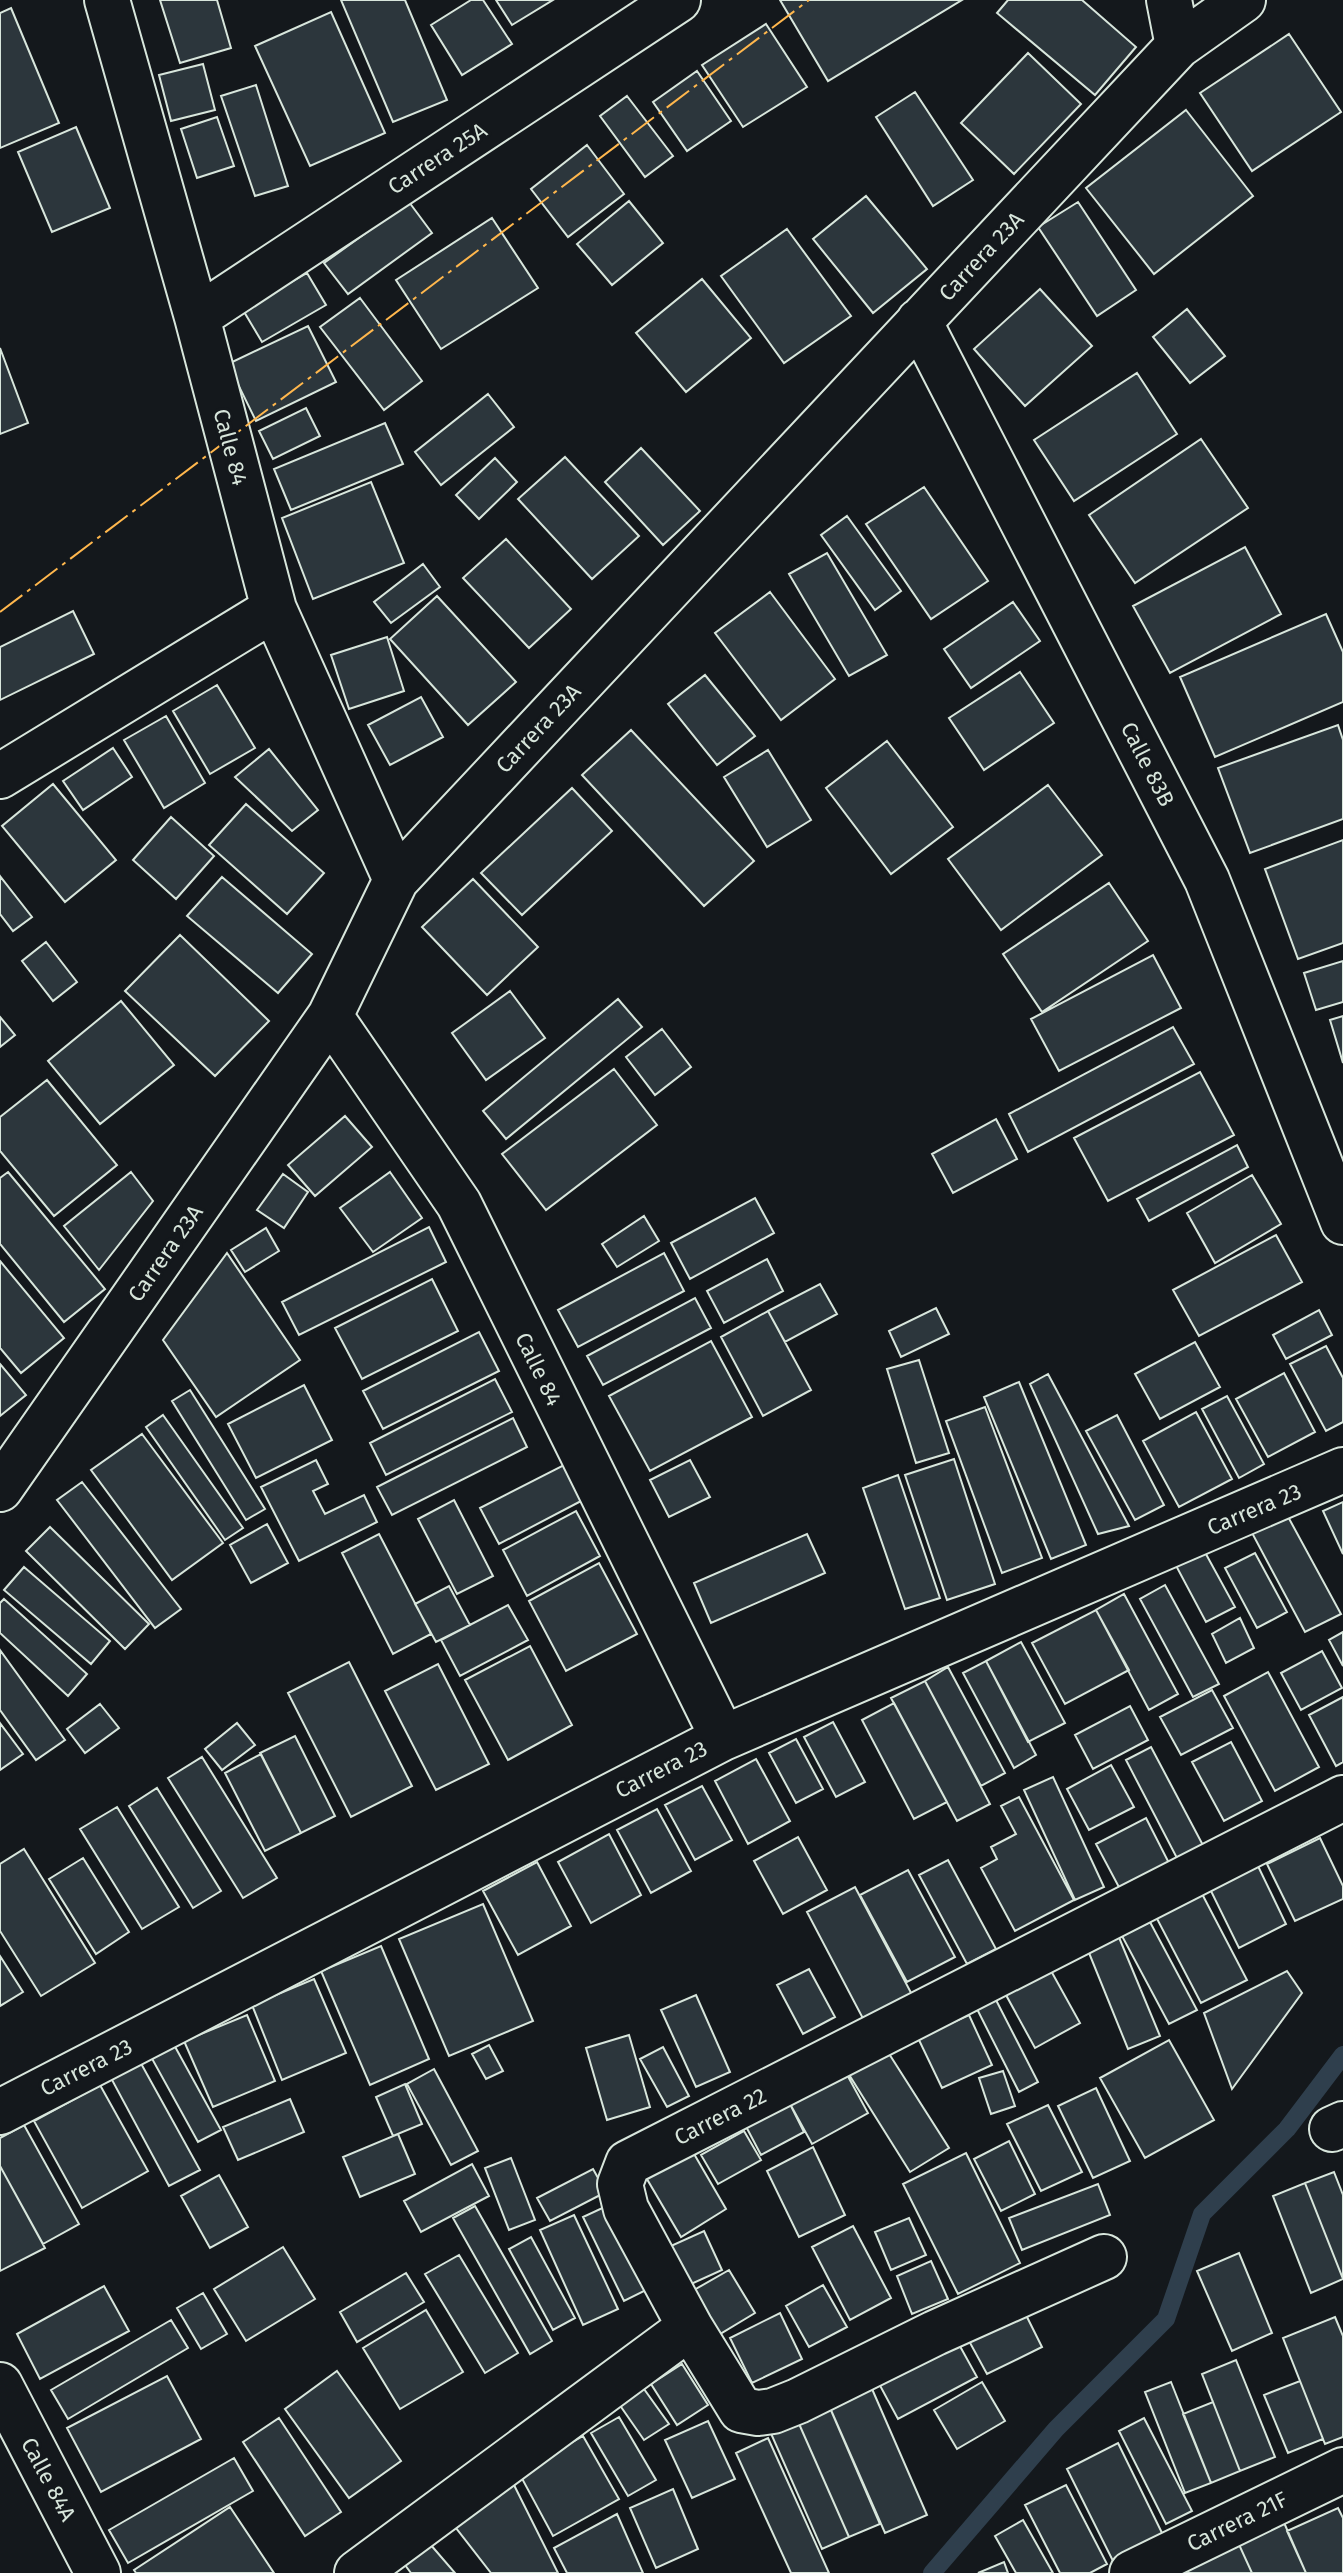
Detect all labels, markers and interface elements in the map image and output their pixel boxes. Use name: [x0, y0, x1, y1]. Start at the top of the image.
street label: Carrera 25A: [383, 116, 492, 200]
street label: Carrera 23A: [933, 206, 1030, 307]
street label: Calle 84: [207, 406, 254, 489]
street label: Carrera 23A: [490, 678, 587, 779]
street label: Calle 83B: [1115, 718, 1180, 811]
street label: Carrera 23A: [122, 1199, 209, 1307]
street label: Calle 84: [509, 1328, 568, 1411]
street label: Carrera 23: [1203, 1478, 1305, 1541]
street label: Carrera 23: [611, 1735, 712, 1804]
street label: Carrera 23: [36, 2033, 137, 2102]
street label: Carrera 22: [670, 2082, 771, 2151]
street label: Calle 84A: [15, 2433, 82, 2526]
street label: Carrera 21F: [1183, 2485, 1292, 2557]

